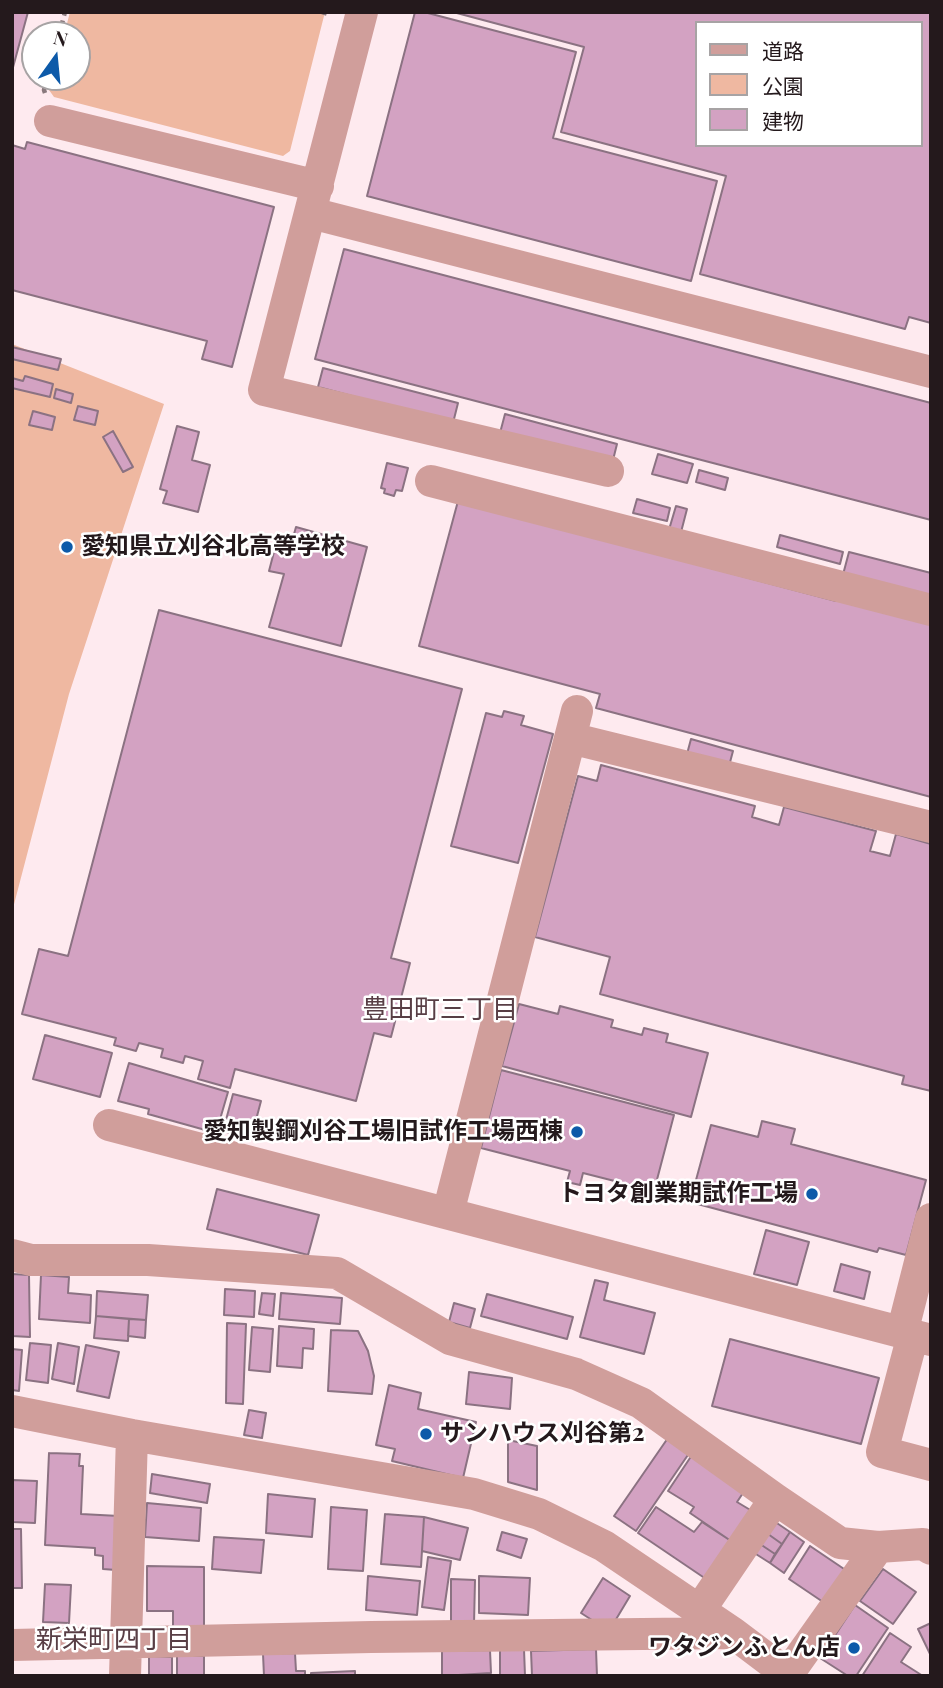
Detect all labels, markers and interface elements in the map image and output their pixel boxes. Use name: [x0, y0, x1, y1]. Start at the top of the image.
north arrow: [21, 21, 91, 91]
legend: [694, 21, 922, 147]
text: N: [51, 23, 71, 52]
text: 道路: [762, 36, 804, 64]
text: 公園: [762, 71, 804, 99]
text: 建物: [762, 106, 804, 134]
place label: 愛知県立刈谷北高等学校: [81, 533, 345, 561]
marker: 愛知県立刈谷北高等学校: [59, 539, 75, 555]
district label: 豊田町三丁目: [362, 994, 518, 1026]
place label: 愛知製鋼刈谷工場旧試作工場西棟: [203, 1118, 563, 1146]
marker: 愛知製鋼刈谷工場旧試作工場西棟: [569, 1124, 585, 1140]
place label: トヨタ創業期試作工場: [558, 1180, 798, 1208]
marker: トヨタ創業期試作工場: [804, 1186, 820, 1202]
place label: サンハウス刈谷第2: [440, 1420, 645, 1448]
marker: サンハウス刈谷第2: [418, 1426, 434, 1442]
district label: 新栄町四丁目: [36, 1624, 192, 1656]
place label: ワタジンふとん店: [648, 1634, 840, 1662]
marker: ワタジンふとん店: [846, 1640, 862, 1656]

